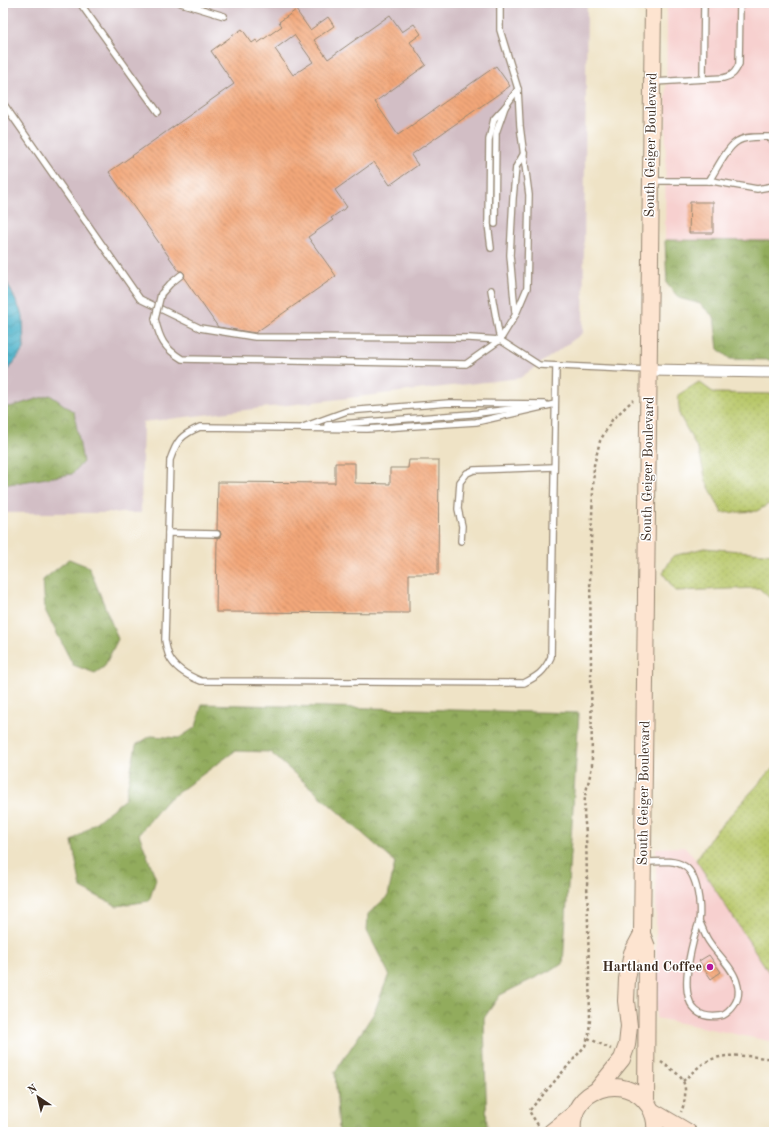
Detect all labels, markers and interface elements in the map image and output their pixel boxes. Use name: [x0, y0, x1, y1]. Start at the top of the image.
street label: South Geiger Boulevard: [643, 73, 659, 217]
street label: South Geiger Boulevard: [640, 397, 656, 541]
street label: South Geiger Boulevard: [636, 721, 652, 865]
place label: Hartland Coffee: [602, 960, 702, 974]
marker: Hartland Coffee: [705, 962, 715, 972]
north arrow: [18, 1077, 58, 1117]
text: N: [27, 1083, 40, 1097]

